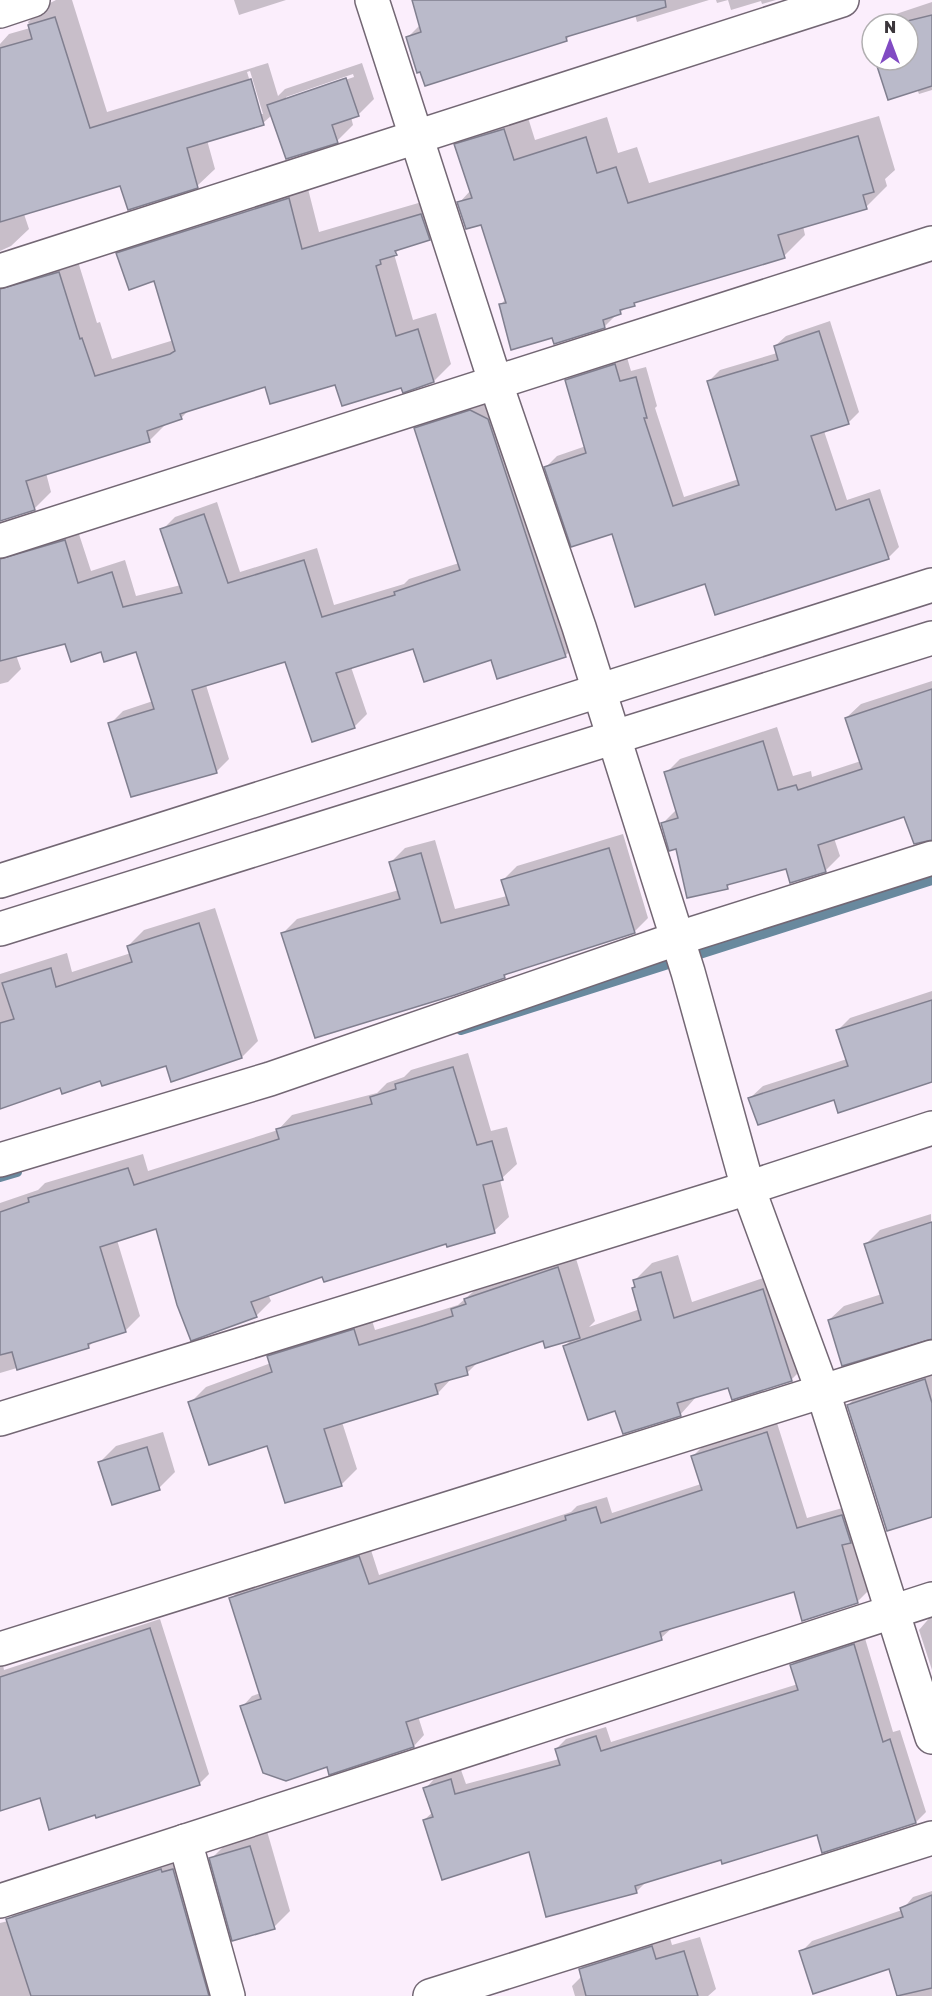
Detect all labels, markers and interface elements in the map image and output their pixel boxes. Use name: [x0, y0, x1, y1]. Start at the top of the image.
north arrow: [860, 12, 920, 72]
text: N: [884, 17, 896, 37]

